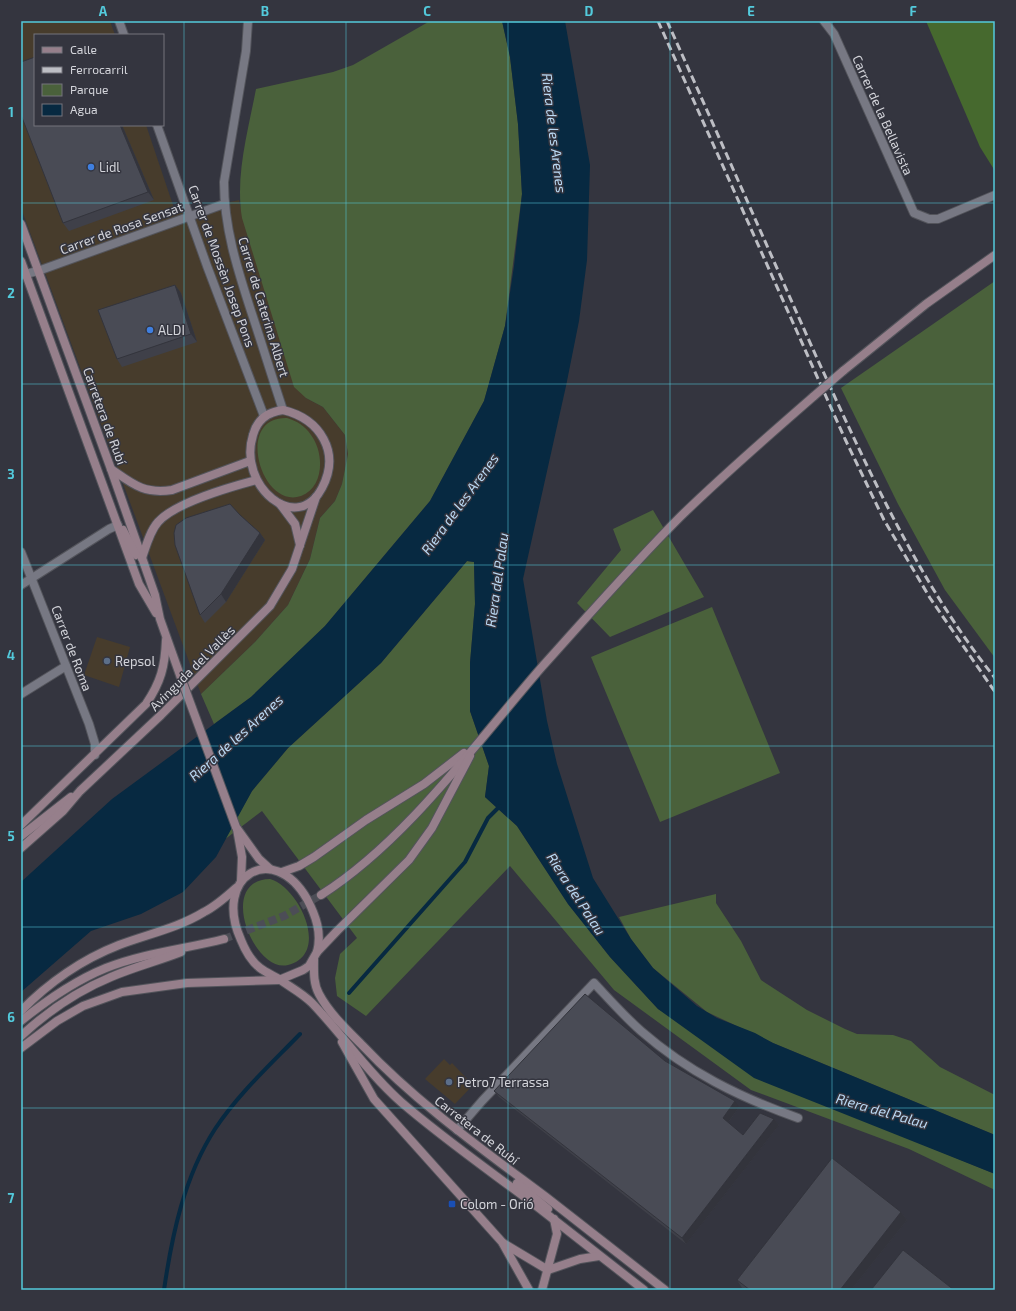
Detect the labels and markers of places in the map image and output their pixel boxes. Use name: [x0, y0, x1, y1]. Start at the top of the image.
place label: Lidl: [99, 159, 120, 175]
marker: Lidl: [86, 162, 96, 172]
place label: ALDI: [158, 322, 185, 338]
marker: ALDI: [145, 325, 155, 335]
place label: Repsol: [115, 653, 155, 669]
marker: Repsol: [102, 656, 112, 666]
place label: Petro7 Terrassa: [457, 1074, 549, 1090]
marker: Petro7 Terrassa: [444, 1077, 454, 1087]
place label: Colom - Orió: [460, 1196, 534, 1212]
marker: Colom - Orió: [447, 1199, 457, 1209]

